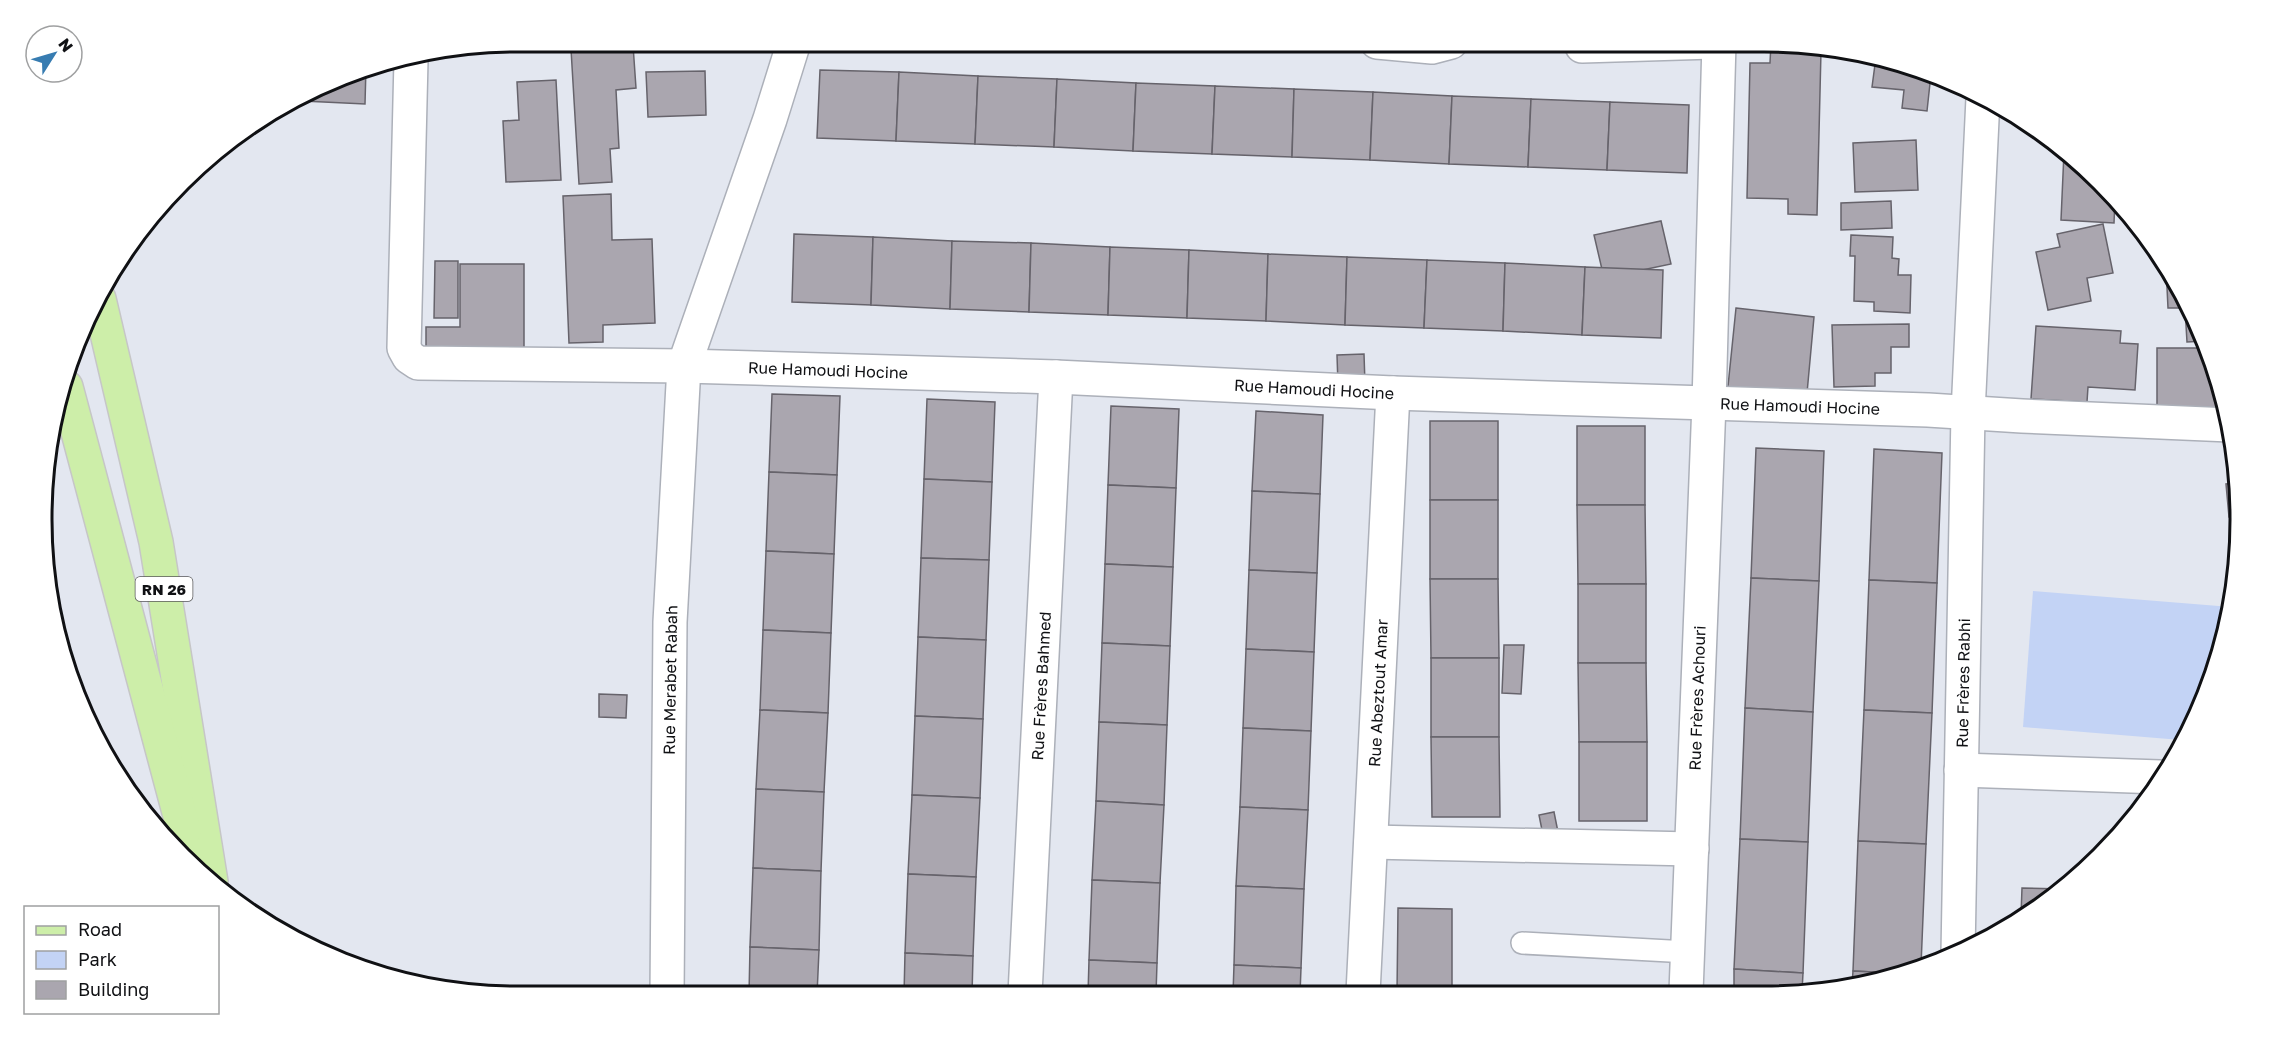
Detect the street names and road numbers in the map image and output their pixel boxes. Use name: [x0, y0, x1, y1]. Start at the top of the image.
street label: Rue Hamoudi Hocine: [748, 357, 908, 383]
street label: Rue Hamoudi Hocine: [1233, 375, 1395, 403]
street label: Rue Hamoudi Hocine: [1720, 393, 1880, 419]
road number: RN 26: [136, 577, 192, 601]
street label: Rue Merabet Rabah: [659, 605, 681, 755]
street label: Rue Frères Bahmed: [1027, 611, 1055, 761]
street label: Rue Frères Rabhi: [1952, 618, 1974, 748]
street label: Rue Abeztout Amar: [1364, 619, 1392, 767]
street label: Rue Frères Achouri: [1684, 625, 1710, 771]

